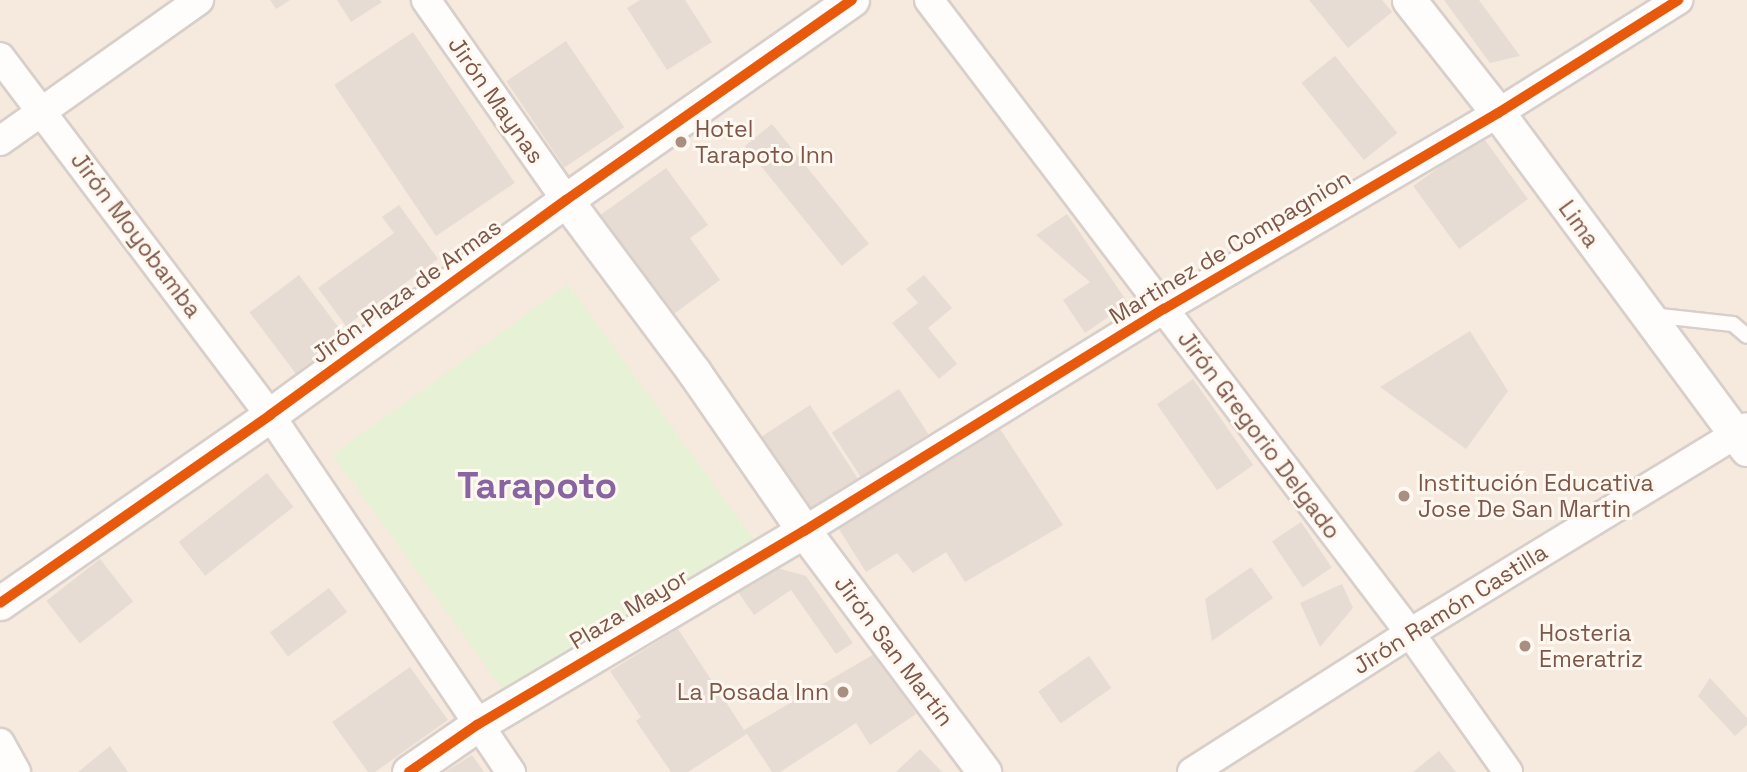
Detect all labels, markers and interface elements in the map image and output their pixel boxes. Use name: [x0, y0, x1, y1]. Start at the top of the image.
street label: Jirón Maynas: [442, 31, 550, 169]
place label: Hotel Tarapoto Inn: [695, 115, 834, 169]
marker: Hotel Tarapoto Inn: [673, 134, 689, 150]
street label: Jirón Moyobamba: [65, 147, 207, 323]
street label: Martinez de Compagnion: [1104, 164, 1356, 330]
street label: Lima: [1553, 195, 1605, 253]
street label: Jirón Plaza de Armas: [306, 213, 506, 369]
street label: Jirón Gregorio Delgado: [1172, 325, 1346, 545]
district label: Tarapoto: [457, 464, 617, 508]
place label: Institución Educativa Jose De San Martin: [1418, 469, 1654, 523]
marker: Institución Educativa Jose De San Martin: [1396, 488, 1412, 504]
street label: Jirón Ramón Castilla: [1348, 538, 1552, 680]
street label: Plaza Mayor: [565, 563, 693, 655]
street label: Jirón San Martín: [828, 570, 960, 732]
place label: Hosteria Emeratriz: [1539, 619, 1643, 673]
marker: Hosteria Emeratriz: [1517, 638, 1533, 654]
place label: La Posada Inn: [677, 678, 829, 706]
marker: La Posada Inn: [835, 684, 851, 700]

